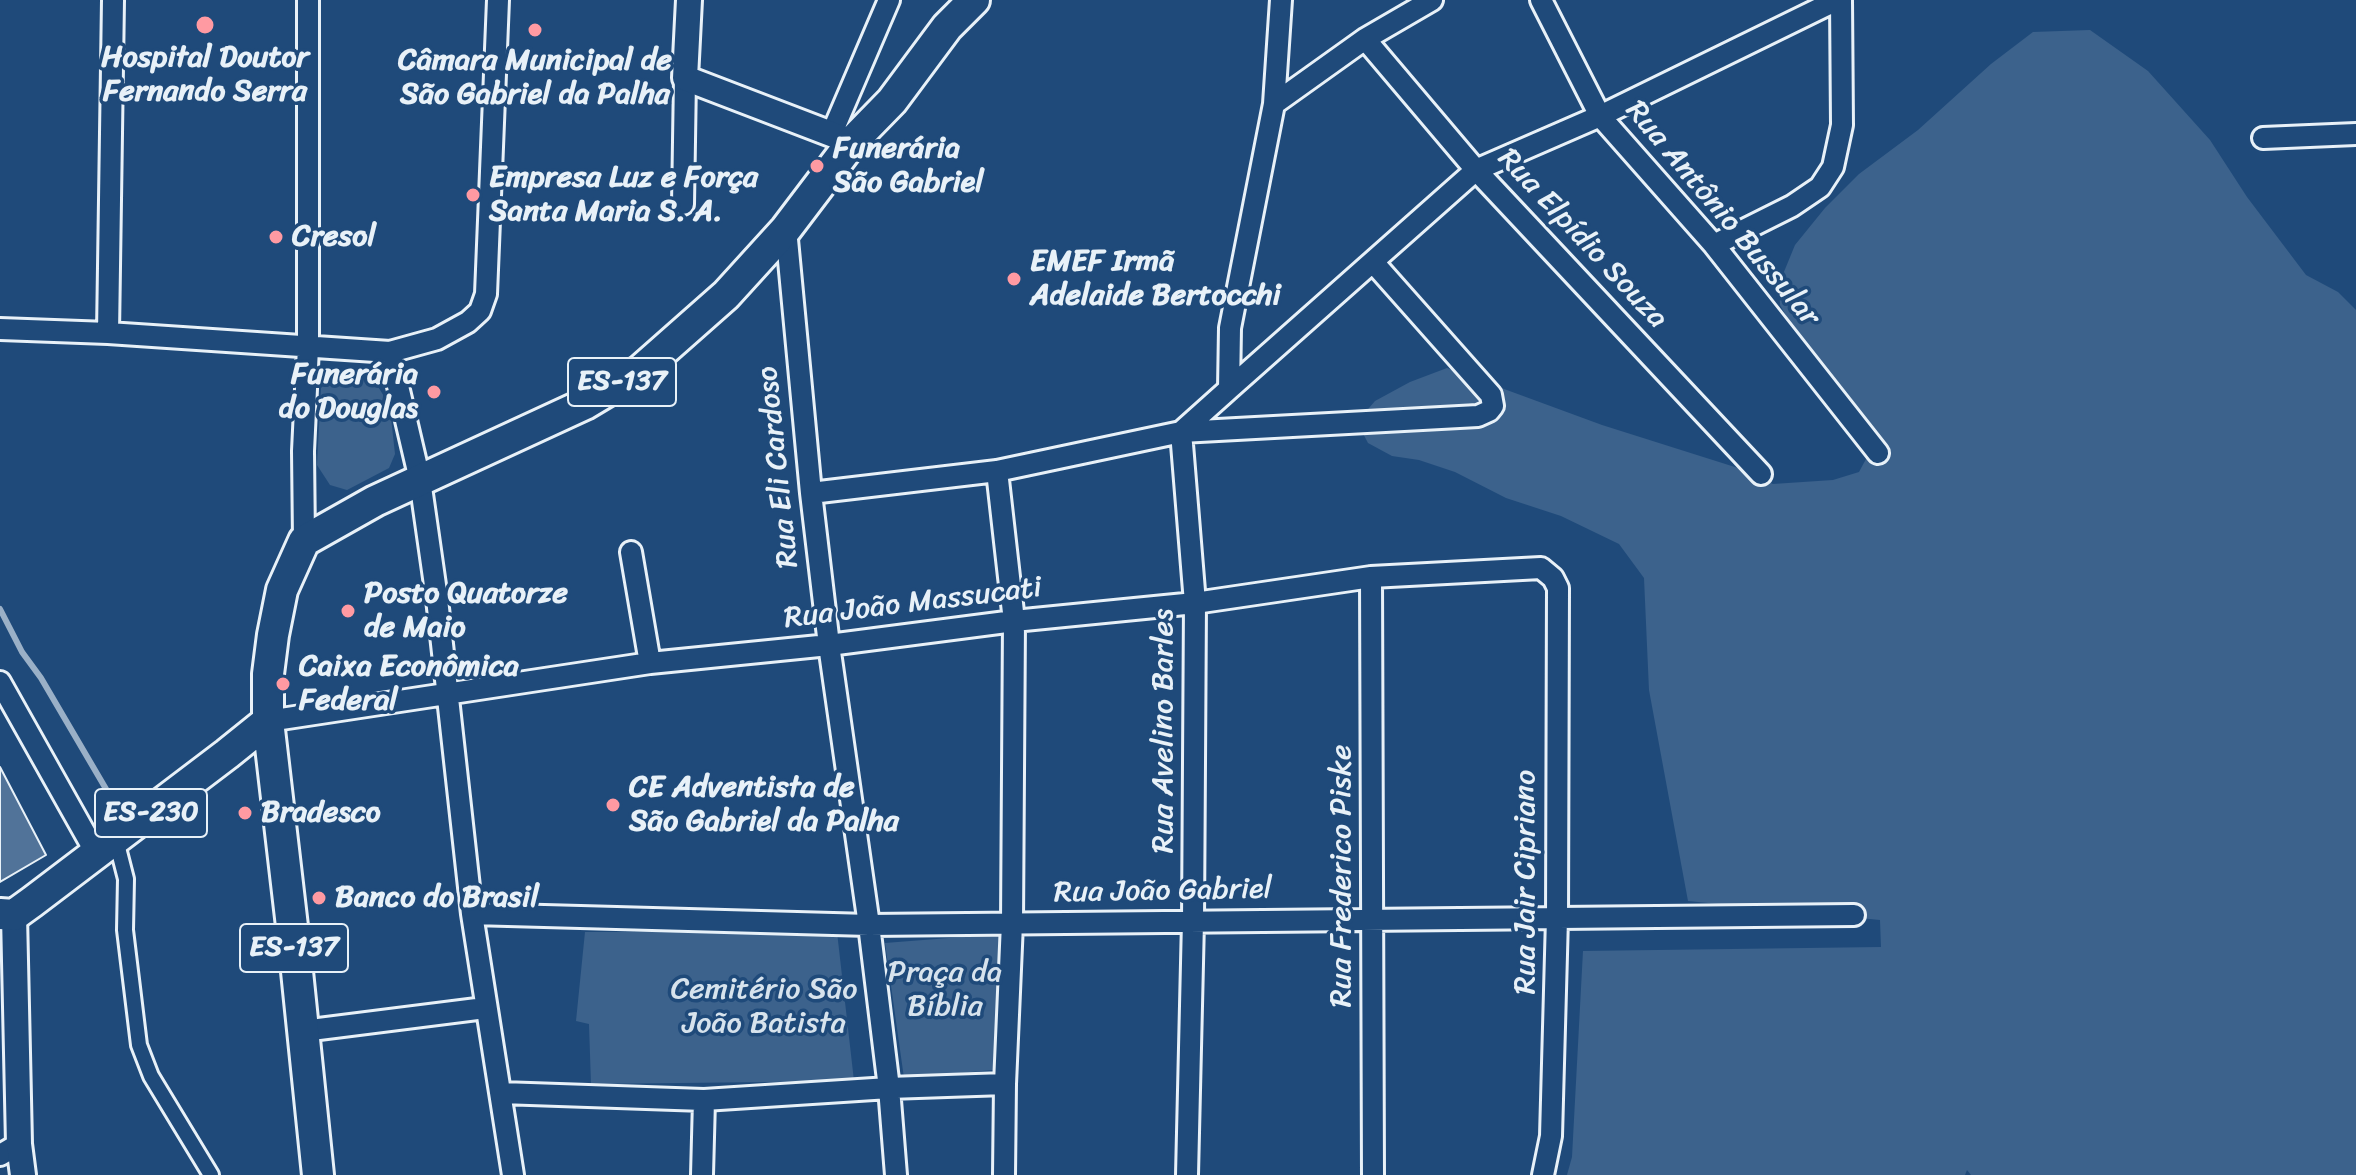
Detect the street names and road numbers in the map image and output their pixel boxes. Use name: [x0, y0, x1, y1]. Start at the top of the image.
street label: Rua Antônio Bussular: [1617, 94, 1827, 334]
street label: Rua Elpídio Souza: [1489, 141, 1675, 337]
road number: ES-137: [568, 358, 676, 406]
street label: Rua Eli Cardoso: [751, 364, 807, 570]
street label: Rua João Massucati: [782, 570, 1044, 638]
street label: Rua Avelino Barles: [1146, 609, 1182, 853]
street label: Rua Frederico Piske: [1324, 745, 1360, 1007]
street label: Rua Jair Cipriano: [1508, 770, 1544, 994]
road number: ES-230: [95, 789, 207, 837]
street label: Rua João Gabriel: [1054, 872, 1272, 912]
road number: ES-137: [240, 924, 348, 972]

